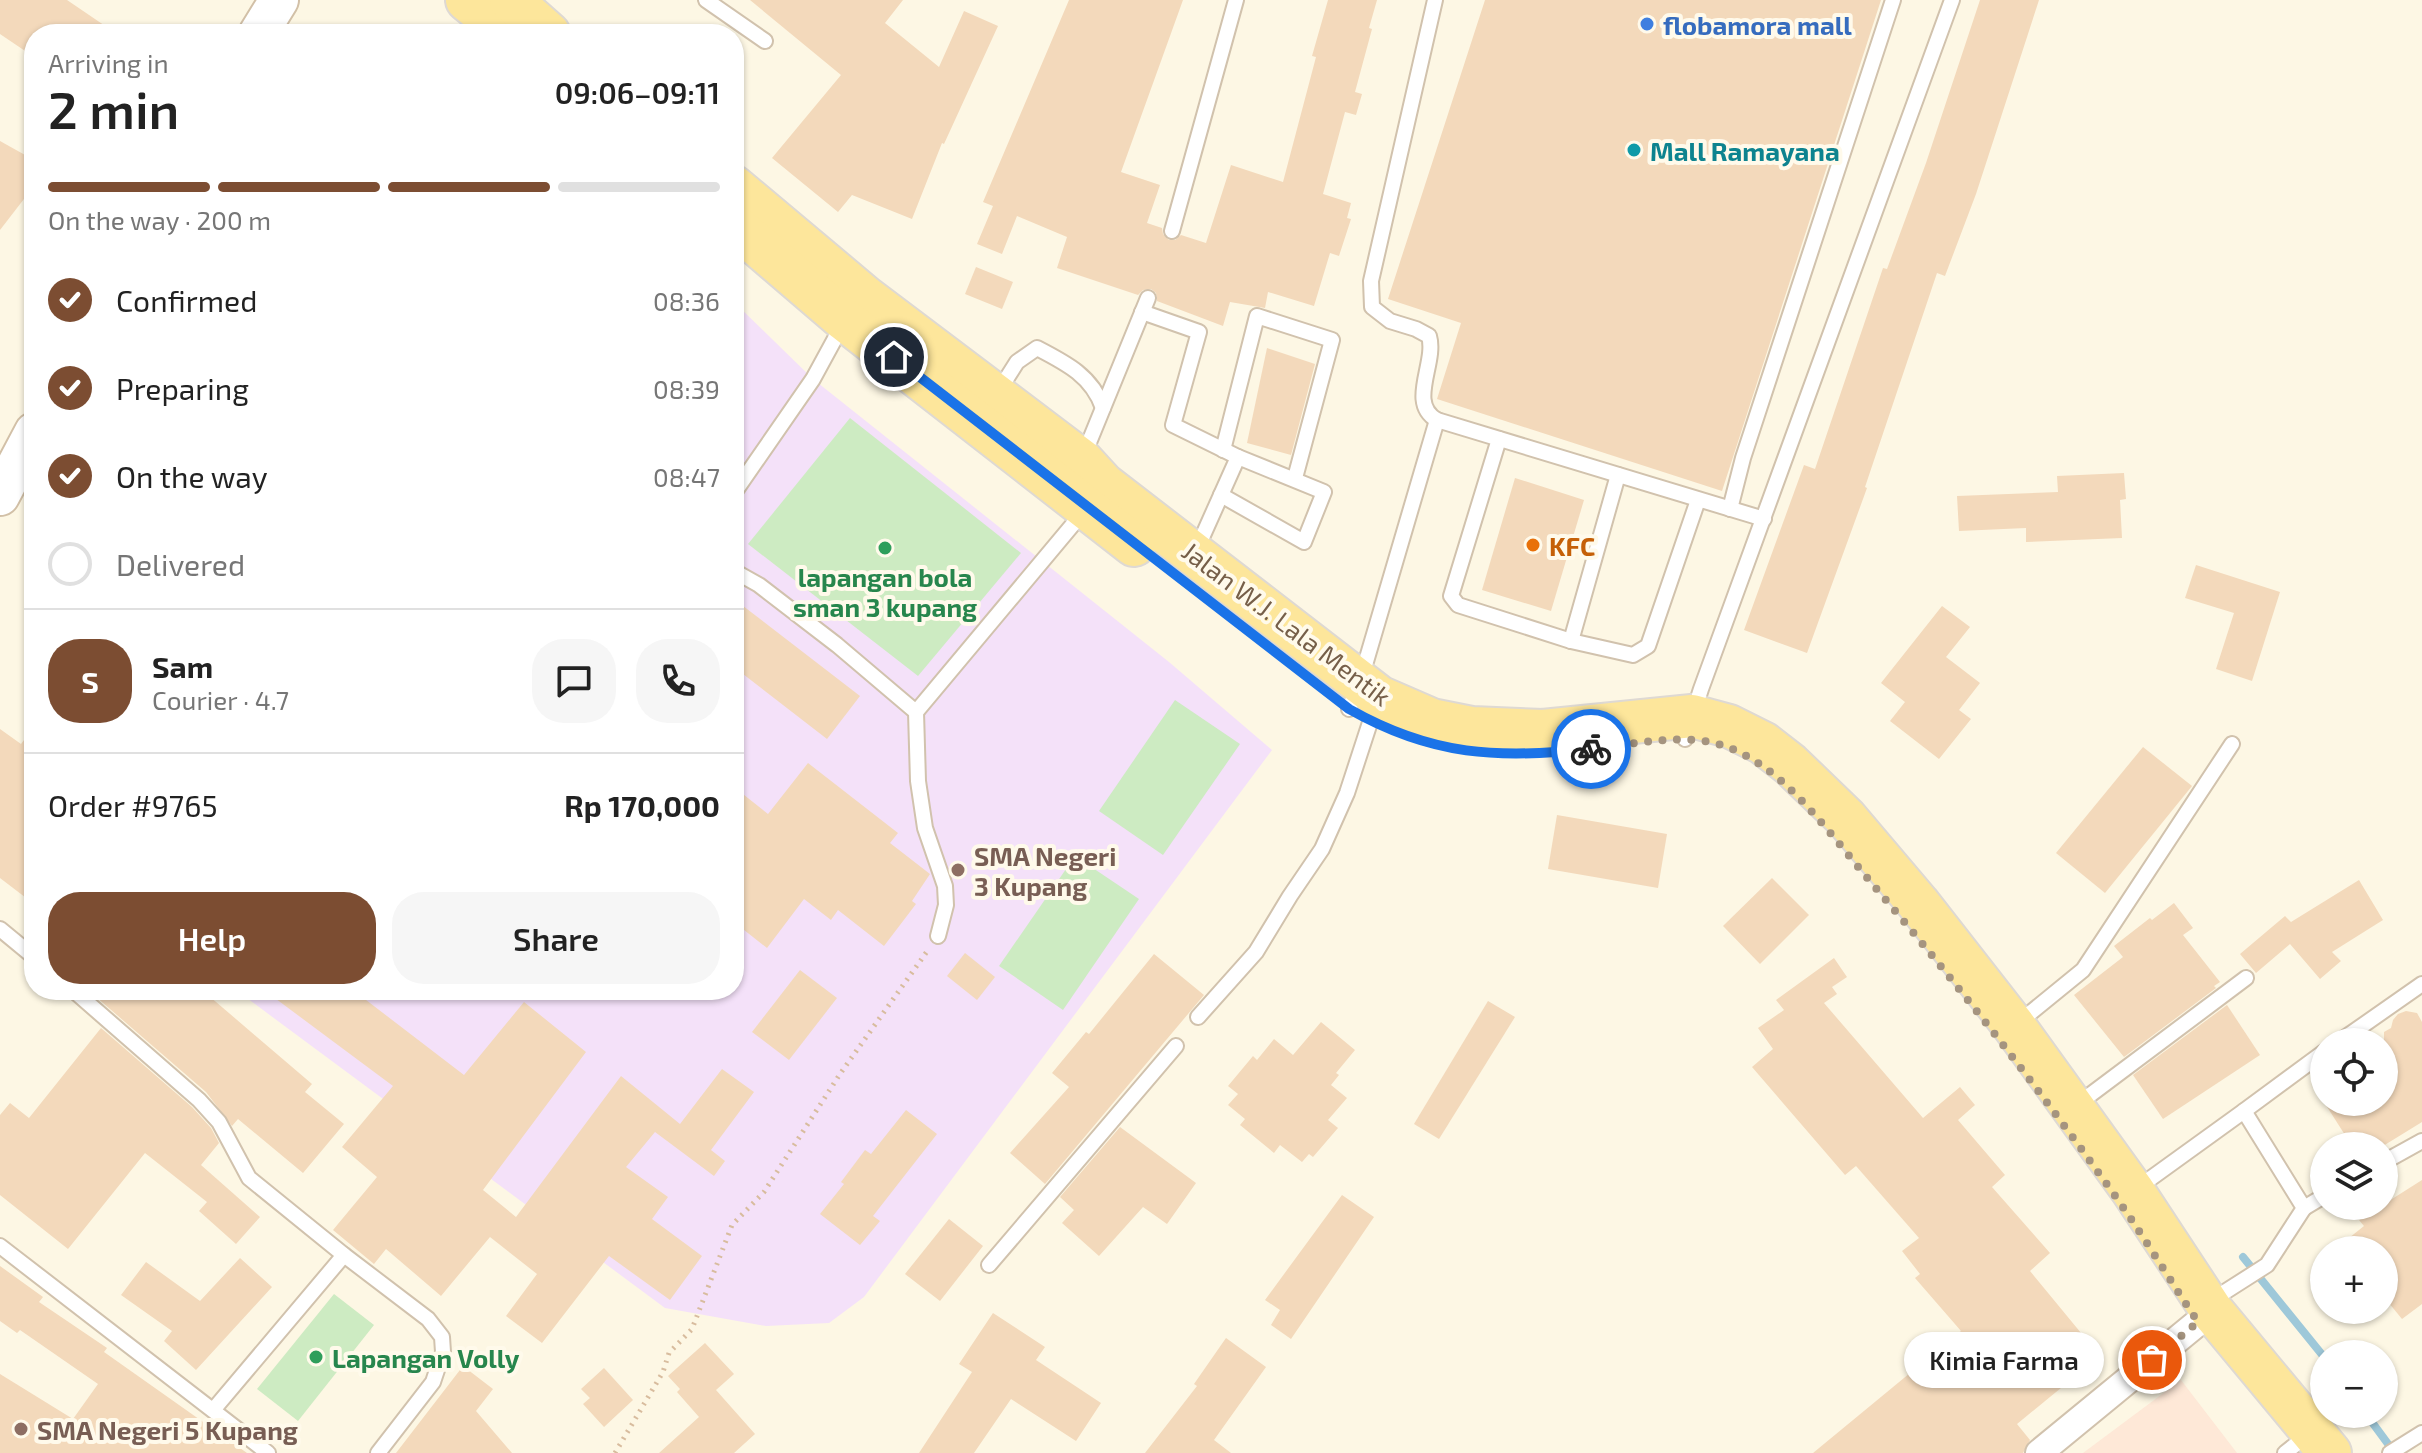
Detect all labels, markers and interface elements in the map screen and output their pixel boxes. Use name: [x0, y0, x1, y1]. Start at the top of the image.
place label: flobamora mall: [1663, 9, 1852, 40]
marker: flobamora mall: [1638, 15, 1656, 33]
text: Arriving in: [48, 47, 169, 78]
text: 09:06–09:11: [555, 74, 720, 110]
text: 2 min: [48, 77, 179, 139]
place label: Mall Ramayana: [1650, 135, 1840, 167]
marker: Mall Ramayana: [1625, 141, 1643, 159]
text: On the way · 200 m: [48, 204, 271, 235]
icon: check: [48, 278, 92, 322]
text: Confirmed: [116, 282, 257, 318]
text: 08:36: [653, 285, 720, 316]
pin: [860, 323, 928, 391]
icon: home: [872, 335, 916, 379]
icon: check: [48, 366, 92, 410]
text: Preparing: [116, 370, 249, 406]
text: 08:39: [653, 373, 720, 404]
icon: check: [48, 454, 92, 498]
text: On the way: [116, 458, 268, 494]
text: 08:47: [653, 461, 720, 492]
place label: KFC: [1549, 530, 1595, 561]
street label: Jalan W.J. Lala Mentik: [1177, 534, 1397, 712]
marker: KFC: [1524, 536, 1542, 554]
marker: lapangan bola sman 3 kupang: [876, 539, 894, 557]
text: Delivered: [116, 546, 245, 582]
place label: lapangan bola sman 3 kupang: [793, 561, 977, 622]
button: chat: [532, 639, 616, 723]
button: phone: [636, 639, 720, 723]
text: Sam: [152, 648, 213, 684]
text: S: [81, 663, 99, 699]
text: Courier · 4.7: [152, 684, 289, 715]
courier: [1551, 709, 1631, 789]
icon: bike: [1569, 727, 1613, 771]
text: Order #9765: [48, 787, 217, 823]
text: Rp 170,000: [564, 787, 720, 823]
place label: SMA Negeri 3 Kupang: [974, 840, 1116, 901]
marker: SMA Negeri 3 Kupang: [949, 861, 967, 879]
button: Help: [48, 892, 376, 984]
button: Share: [392, 892, 720, 984]
map controls: [2310, 1028, 2398, 1428]
button: locate: [2310, 1028, 2398, 1116]
button: layers: [2310, 1132, 2398, 1220]
button: +: [2310, 1236, 2398, 1324]
pin: [2118, 1326, 2186, 1394]
callout: Kimia Farma: [1904, 1332, 2104, 1388]
icon: bag: [2130, 1338, 2174, 1382]
button: −: [2310, 1340, 2398, 1428]
place label: Lapangan Volly: [332, 1342, 520, 1374]
text: Kimia Farma: [1929, 1344, 2079, 1375]
marker: Lapangan Volly: [307, 1348, 325, 1366]
place label: SMA Negeri 5 Kupang: [37, 1414, 298, 1445]
marker: SMA Negeri 5 Kupang: [12, 1420, 30, 1438]

